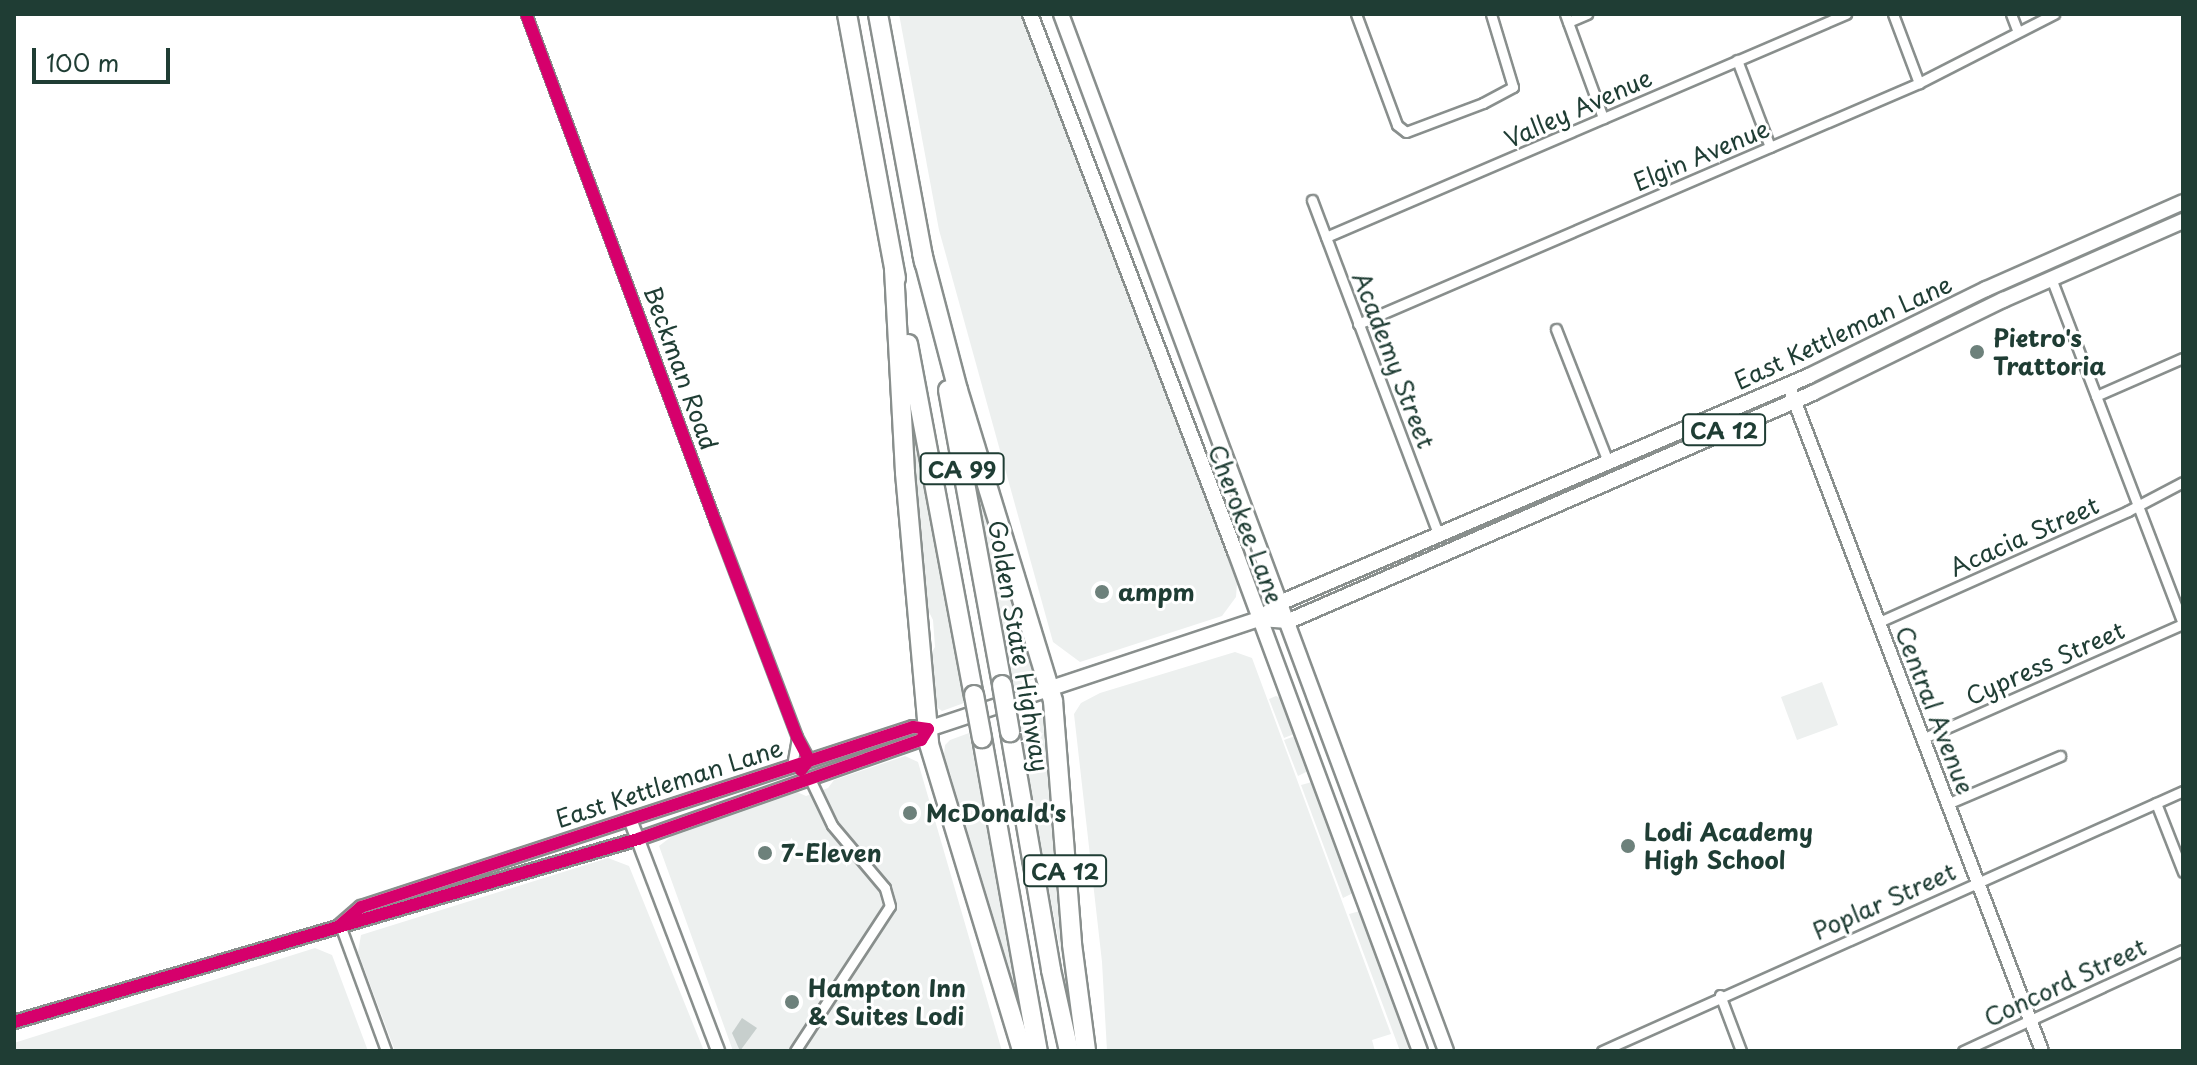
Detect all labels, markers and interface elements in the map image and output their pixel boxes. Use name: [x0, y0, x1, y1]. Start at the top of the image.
scale bar: [36, 32, 174, 82]
text: 100 m: [46, 44, 119, 80]
street label: Valley Avenue: [1500, 63, 1656, 153]
street label: Elgin Avenue: [1628, 113, 1774, 197]
street label: Academy Street: [1347, 267, 1441, 453]
street label: East Kettleman Lane: [1729, 269, 1957, 395]
street label: Beckman Road: [638, 282, 724, 454]
place label: Pietro's Trattoria: [1993, 324, 2106, 380]
marker: Pietro's Trattoria: [1968, 343, 1986, 361]
road number: CA 12: [1682, 412, 1766, 448]
street label: Cherokee Lane: [1202, 439, 1290, 609]
road number: CA 99: [920, 451, 1004, 487]
street label: Acacia Street: [1945, 490, 2103, 582]
street label: Golden State Highway: [982, 517, 1056, 775]
place label: ampm: [1118, 578, 1195, 606]
marker: ampm: [1093, 583, 1111, 601]
street label: Cypress Street: [1961, 615, 2129, 711]
street label: Central Avenue: [1890, 622, 1980, 798]
street label: East Kettleman Lane: [552, 733, 786, 833]
place label: McDonald's: [926, 799, 1066, 827]
marker: McDonald's: [901, 804, 919, 822]
place label: Lodi Academy High School: [1644, 818, 1814, 874]
marker: Lodi Academy High School: [1619, 837, 1637, 855]
place label: 7-Eleven: [781, 839, 882, 867]
marker: 7-Eleven: [756, 844, 774, 862]
road number: CA 12: [1023, 853, 1107, 889]
street label: Poplar Street: [1808, 857, 1960, 945]
street label: Concord Street: [1979, 932, 2151, 1032]
place label: Hampton Inn & Suites Lodi: [808, 974, 966, 1030]
marker: Hampton Inn & Suites Lodi: [783, 993, 801, 1011]

